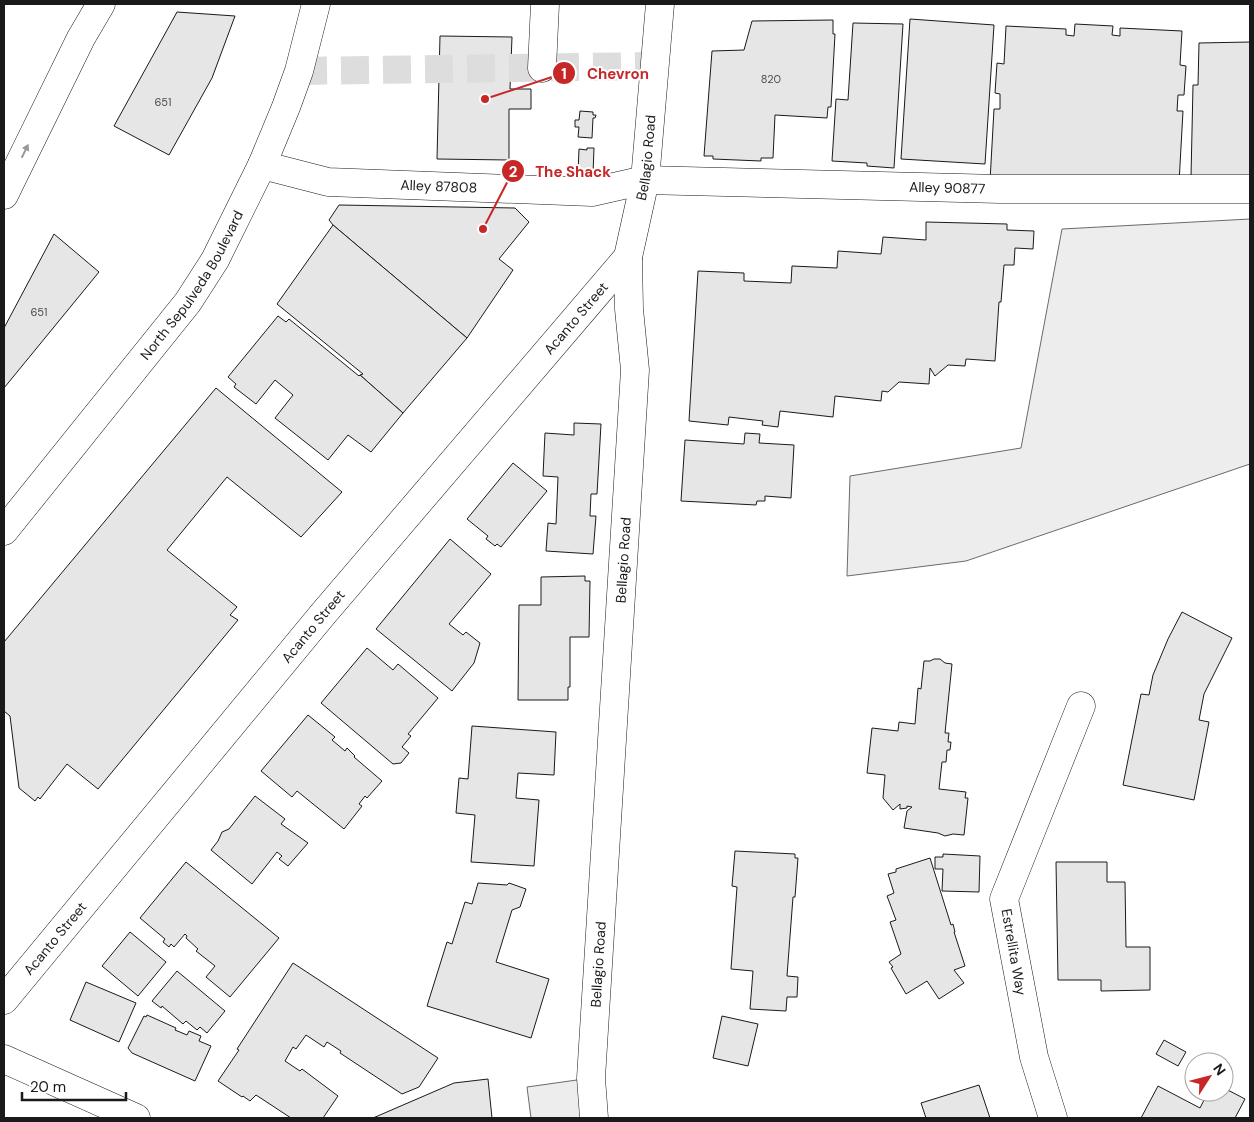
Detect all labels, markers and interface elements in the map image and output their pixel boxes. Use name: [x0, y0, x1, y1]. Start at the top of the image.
callout: Chevron: [552, 58, 659, 88]
text: 1: [561, 64, 567, 84]
text: Chevron: [587, 64, 649, 84]
house number: 820: [761, 72, 781, 86]
house number: 651: [155, 95, 171, 109]
street label: Bellagio Road: [632, 114, 660, 202]
one-way arrow: [21, 144, 29, 158]
callout: The Shack: [500, 156, 621, 186]
text: 2: [509, 162, 518, 182]
text: The Shack: [535, 162, 611, 182]
street label: Alley 87808: [400, 176, 477, 197]
street label: Alley 90877: [909, 178, 986, 198]
street label: North Sepulveda Boulevard: [136, 208, 247, 363]
street label: Acanto Street: [540, 278, 612, 358]
house number: 651: [31, 305, 47, 319]
street label: Bellagio Road: [612, 517, 635, 604]
street label: Acanto Street: [277, 586, 349, 666]
street label: Acanto Street: [19, 898, 90, 979]
street label: Estrellita Way: [998, 907, 1030, 997]
street label: Bellagio Road: [586, 921, 610, 1008]
north arrow: [1184, 1052, 1234, 1102]
text: N: [1209, 1060, 1230, 1079]
scale bar: [22, 1070, 126, 1102]
text: 20 m: [30, 1077, 66, 1097]

